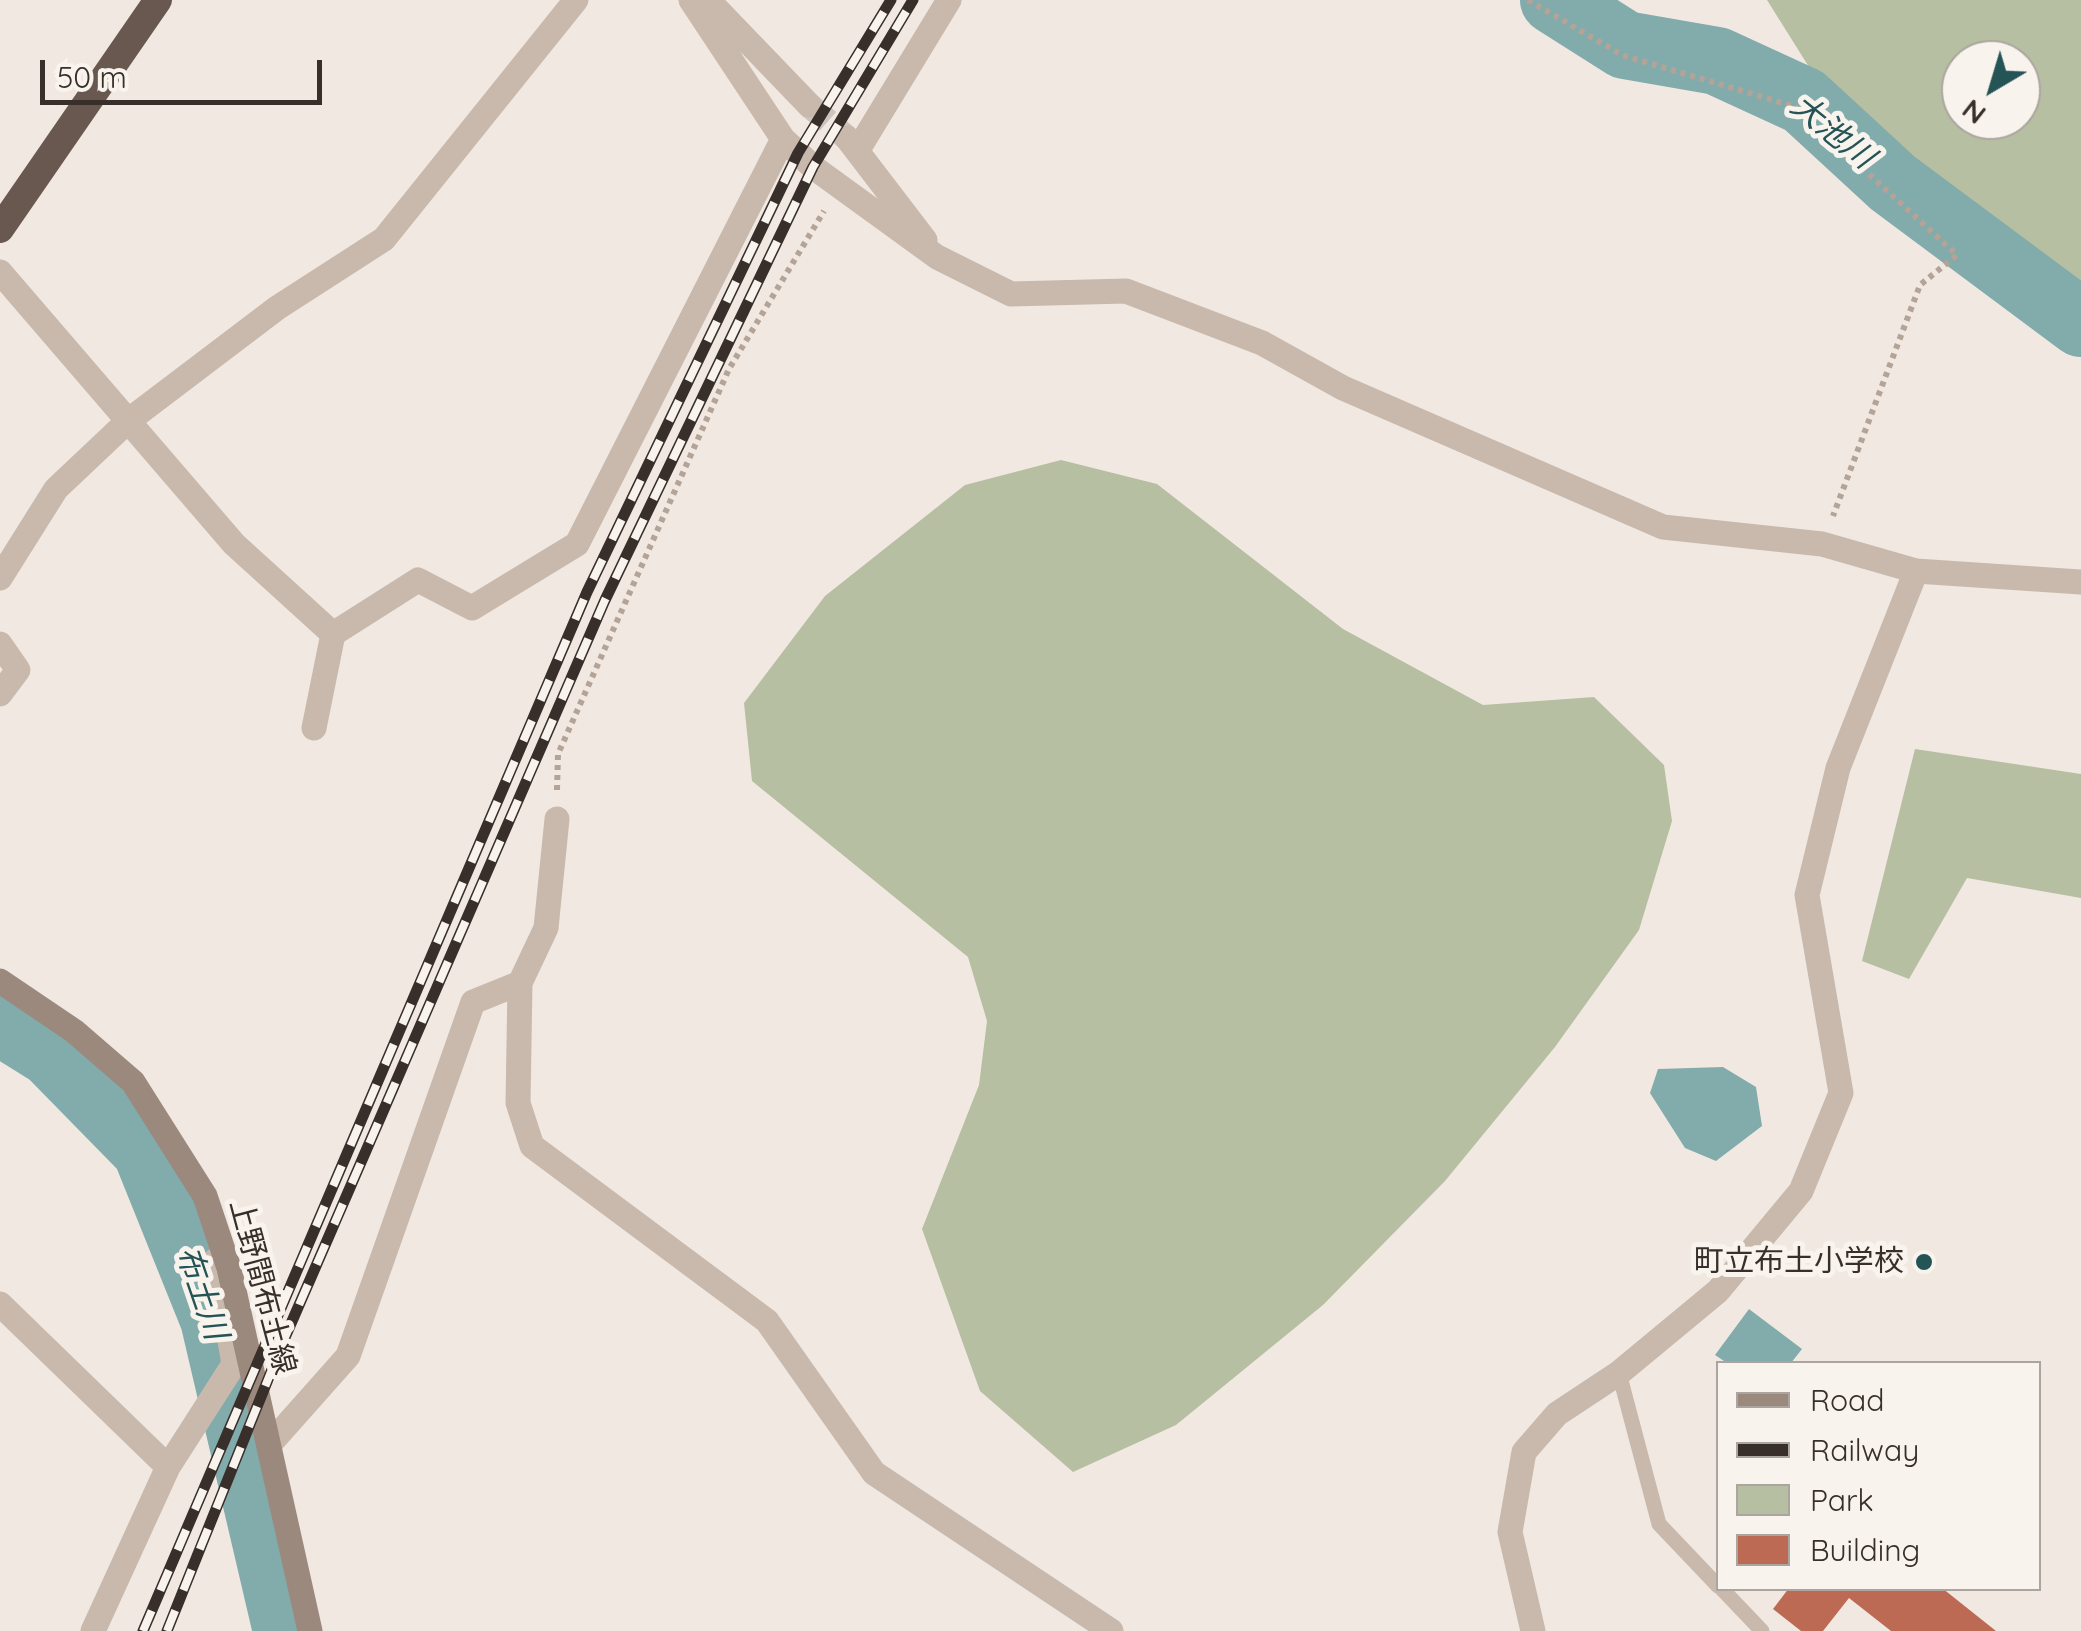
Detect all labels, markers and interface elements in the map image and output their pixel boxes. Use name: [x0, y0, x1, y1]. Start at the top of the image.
scale bar: [45, 40, 328, 102]
north arrow: [1941, 40, 2041, 140]
text: 50 m: [57, 58, 127, 96]
water label: 大池川: [1783, 87, 1881, 177]
text: N: [1955, 92, 1992, 133]
street label: 上野間布土線: [221, 1195, 303, 1379]
water label: 布土川: [167, 1241, 235, 1345]
place label: 町立布土小学校: [1694, 1244, 1904, 1280]
marker: 町立布土小学校: [1913, 1251, 1935, 1273]
legend: [1716, 1361, 2041, 1591]
text: Road: [1810, 1381, 1884, 1419]
text: Railway: [1810, 1431, 1919, 1469]
text: Park: [1810, 1481, 1874, 1519]
text: Building: [1810, 1531, 1920, 1569]

